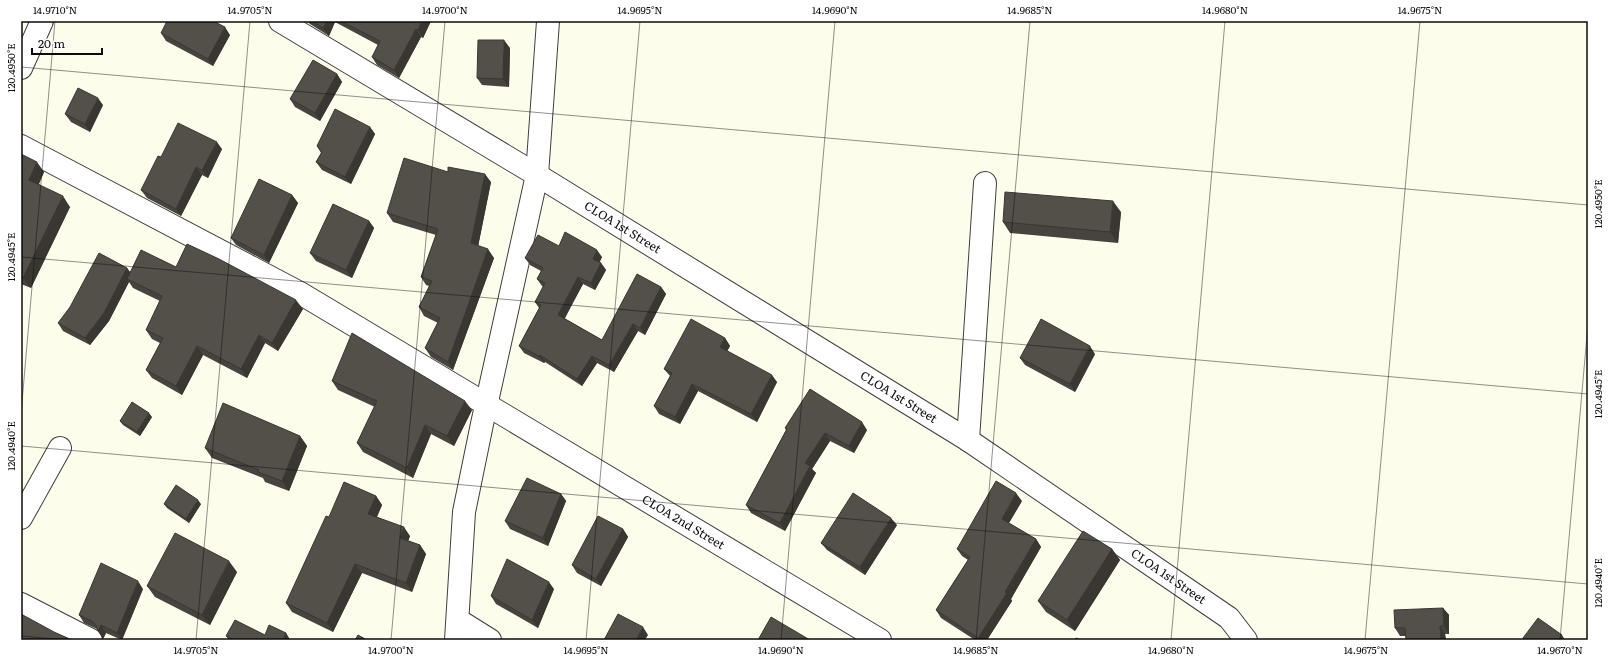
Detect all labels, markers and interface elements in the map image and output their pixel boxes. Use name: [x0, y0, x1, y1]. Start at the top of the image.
text: 14.9710°N: [33, 2, 77, 17]
text: 14.9705°N: [227, 2, 273, 17]
text: 14.9700°N: [422, 2, 468, 17]
text: 14.9695°N: [617, 2, 663, 17]
text: 14.9690°N: [812, 2, 858, 17]
text: 14.9685°N: [1007, 2, 1053, 17]
text: 14.9680°N: [1202, 2, 1248, 17]
text: 14.9675°N: [1398, 2, 1442, 17]
scale bar: [32, 30, 102, 56]
text: 20 m: [38, 34, 65, 52]
text: 120.4950°E: [3, 43, 18, 93]
text: 120.4950°E: [1590, 179, 1605, 229]
street label: CLOA 1st Street: [581, 196, 665, 257]
text: 120.4945°E: [3, 233, 18, 281]
street label: CLOA 1st Street: [857, 366, 941, 427]
text: 120.4945°E: [1590, 370, 1605, 418]
text: 120.4940°E: [3, 421, 18, 471]
street label: CLOA 2nd Street: [639, 490, 729, 553]
street label: CLOA 1st Street: [1128, 544, 1210, 608]
text: 120.4940°E: [1590, 558, 1605, 608]
text: 14.9705°N: [173, 642, 219, 657]
text: 14.9700°N: [368, 642, 414, 657]
text: 14.9695°N: [563, 642, 609, 657]
text: 14.9690°N: [758, 642, 804, 657]
text: 14.9685°N: [953, 642, 999, 657]
text: 14.9680°N: [1148, 642, 1194, 657]
text: 14.9675°N: [1344, 642, 1388, 657]
text: 14.9670°N: [1537, 642, 1583, 657]

